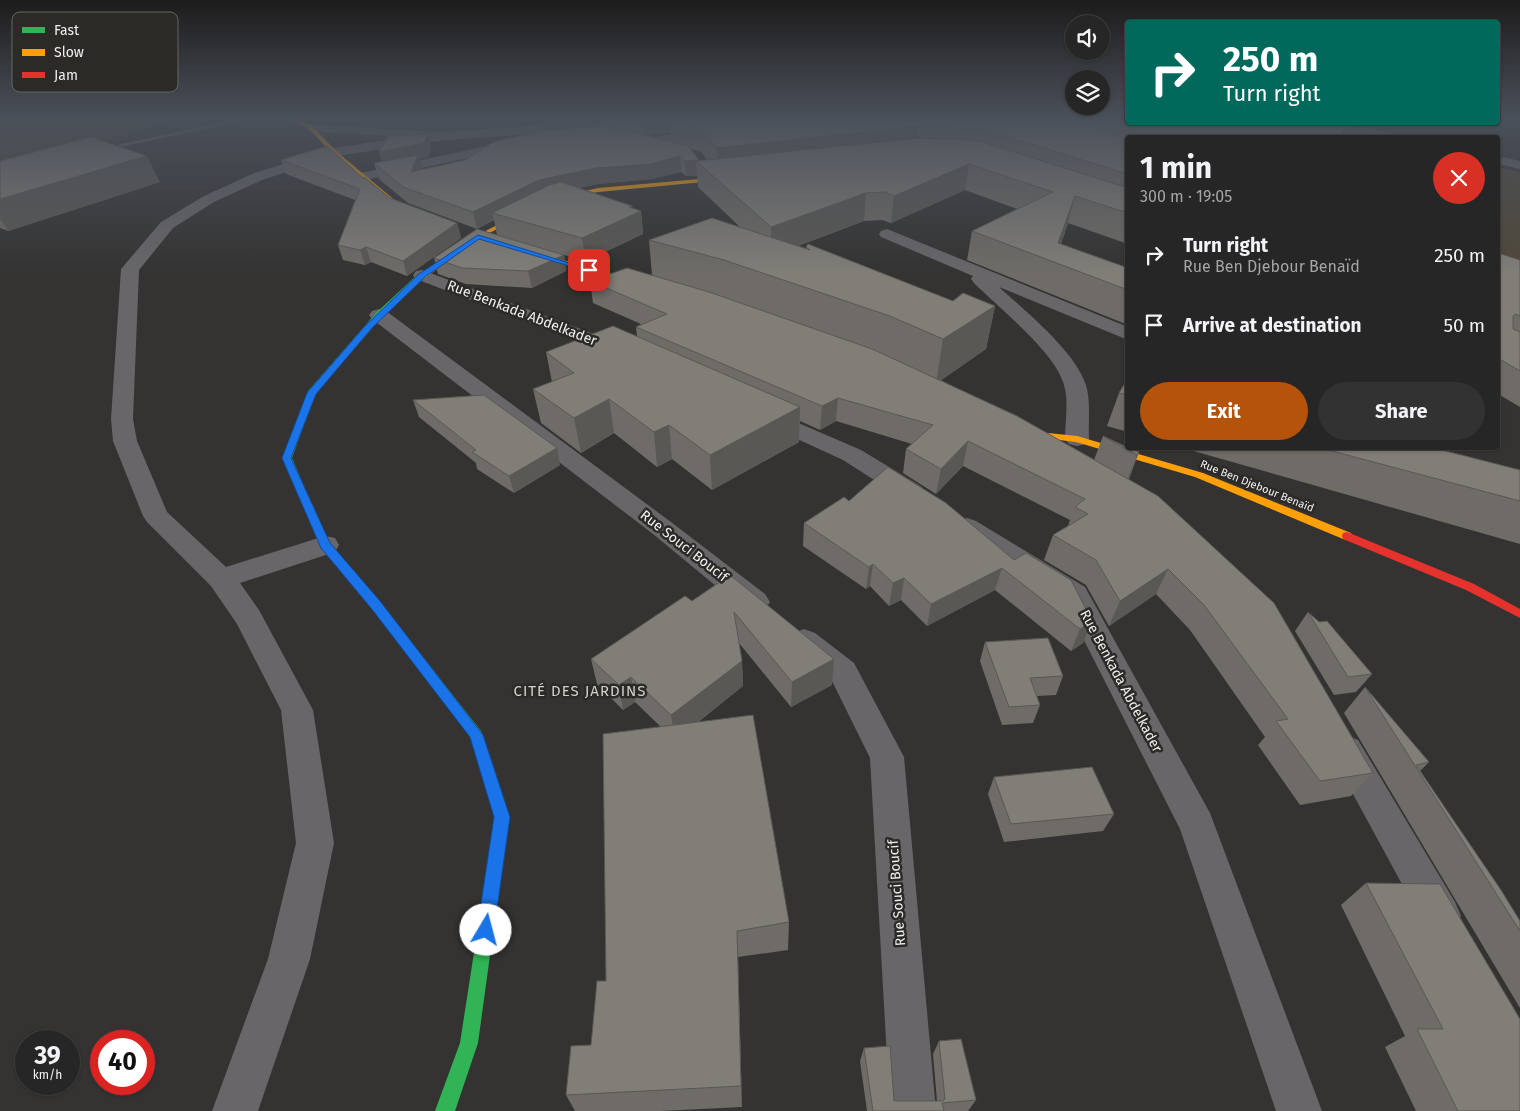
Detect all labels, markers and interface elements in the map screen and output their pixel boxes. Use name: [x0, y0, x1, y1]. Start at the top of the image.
legend: [12, 12, 178, 92]
map controls: [1065, 15, 1110, 115]
button: sound: [1065, 15, 1110, 60]
text: Fast: [54, 22, 80, 39]
text: 250 m: [1223, 38, 1318, 80]
icon: right: [1140, 40, 1205, 105]
text: Slow: [54, 44, 84, 61]
text: Jam: [54, 67, 78, 84]
button: layers: [1065, 70, 1110, 115]
text: Turn right: [1223, 80, 1320, 107]
text: 1 min: [1140, 150, 1212, 186]
button: close: [1433, 152, 1485, 204]
text: 300 m · 19:05: [1140, 187, 1232, 206]
text: Turn right: [1183, 234, 1268, 257]
icon: right: [1140, 241, 1168, 269]
text: 250 m: [1434, 244, 1485, 267]
pin: [568, 249, 610, 291]
icon: arrive: [575, 256, 603, 284]
text: Rue Ben Djebour Benaïd: [1183, 257, 1360, 276]
street label: Rue Benkada Abdelkader: [445, 277, 600, 350]
icon: arrive: [1140, 311, 1168, 339]
text: Arrive at destination: [1183, 314, 1362, 337]
text: 50 m: [1444, 314, 1485, 337]
button: Exit: [1140, 382, 1308, 440]
button: Share: [1318, 382, 1485, 440]
street label: Rue Ben Djebour Benaïd: [1198, 457, 1316, 515]
street label: Rue Souci Boucif: [637, 507, 732, 586]
street label: Rue Benkada Abdelkader: [1076, 607, 1166, 756]
district label: CITÉ DES JARDINS: [513, 682, 647, 700]
street label: Rue Souci Boucif: [885, 838, 909, 947]
position arrow: [459, 903, 511, 955]
speed limit sign: 40: [90, 1030, 155, 1095]
text: 39: [34, 1041, 61, 1071]
text: km/h: [33, 1068, 62, 1082]

